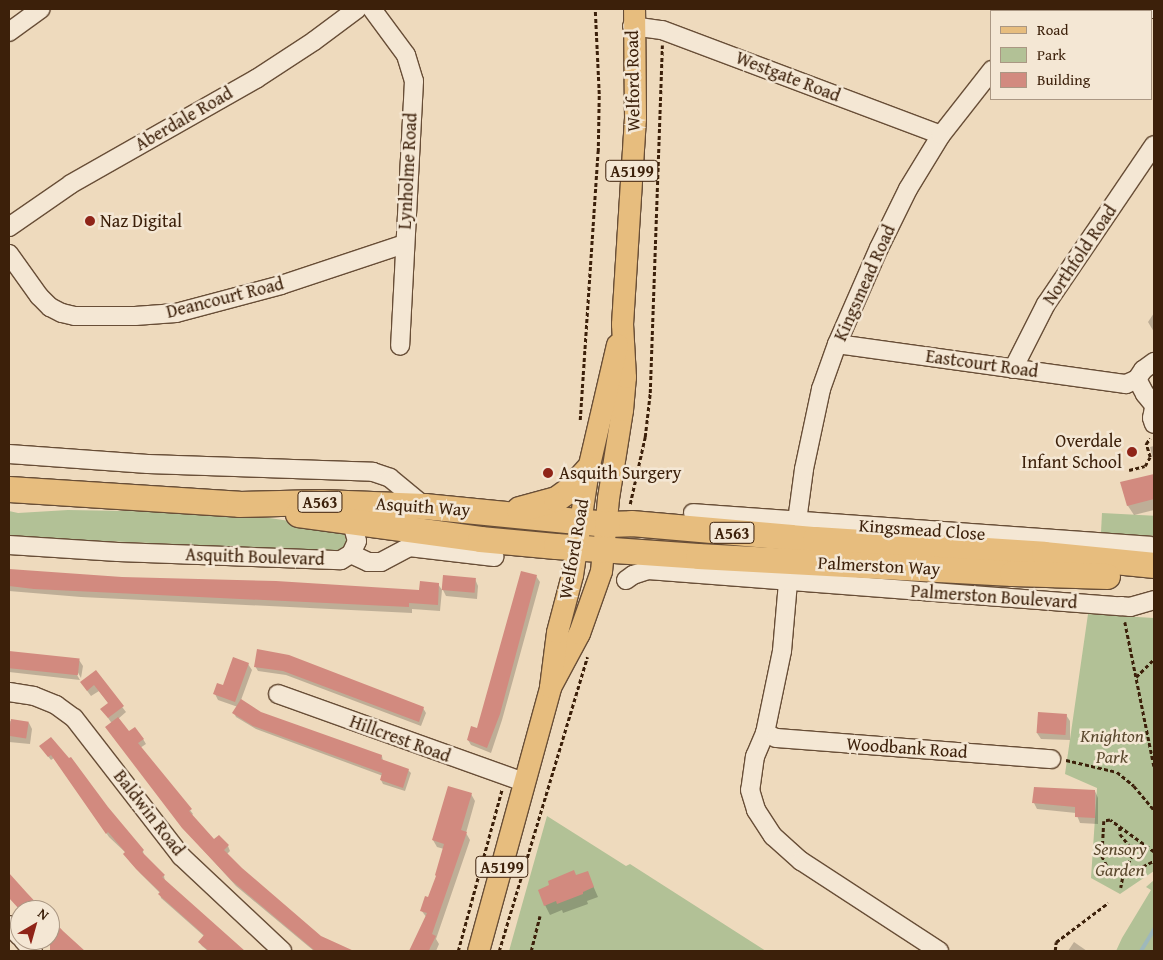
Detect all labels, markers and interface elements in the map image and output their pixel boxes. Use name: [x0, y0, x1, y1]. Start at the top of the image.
legend: [990, 10, 1153, 100]
text: Road: [1037, 19, 1068, 40]
street label: Welford Road: [621, 30, 645, 132]
text: Park: [1037, 44, 1066, 65]
street label: Westgate Road: [733, 47, 843, 107]
text: Building: [1037, 69, 1090, 90]
street label: Aberdale Road: [131, 82, 237, 156]
street label: Lynholme Road: [394, 112, 422, 230]
road number: A5199: [604, 158, 660, 185]
street label: Northfold Road: [1039, 201, 1121, 309]
place label: Naz Digital: [100, 210, 182, 232]
marker: Naz Digital: [84, 215, 96, 227]
street label: Kingsmead Road: [830, 222, 900, 344]
street label: Deancourt Road: [164, 273, 286, 323]
street label: Eastcourt Road: [924, 345, 1040, 383]
place label: Overdale Infant School: [1022, 431, 1122, 474]
marker: Overdale Infant School: [1126, 446, 1138, 458]
place label: Asquith Surgery: [559, 462, 681, 484]
marker: Asquith Surgery: [541, 466, 555, 480]
road number: A563: [296, 488, 344, 516]
street label: Asquith Way: [375, 493, 471, 521]
street label: Welford Road: [555, 497, 593, 601]
street label: Kingsmead Close: [858, 515, 986, 545]
road number: A563: [708, 520, 756, 546]
street label: Asquith Boulevard: [185, 544, 325, 570]
street label: Palmerston Way: [817, 552, 941, 580]
street label: Palmerston Boulevard: [910, 580, 1078, 614]
street label: Hillcrest Road: [347, 711, 453, 767]
park label: Knighton Park: [1080, 726, 1144, 769]
street label: Woodbank Road: [846, 733, 968, 763]
street label: Baldwin Road: [109, 766, 189, 860]
park label: Sensory Garden: [1093, 839, 1147, 882]
road number: A5199: [474, 854, 530, 880]
north arrow: [10, 900, 60, 950]
text: N: [34, 903, 53, 925]

